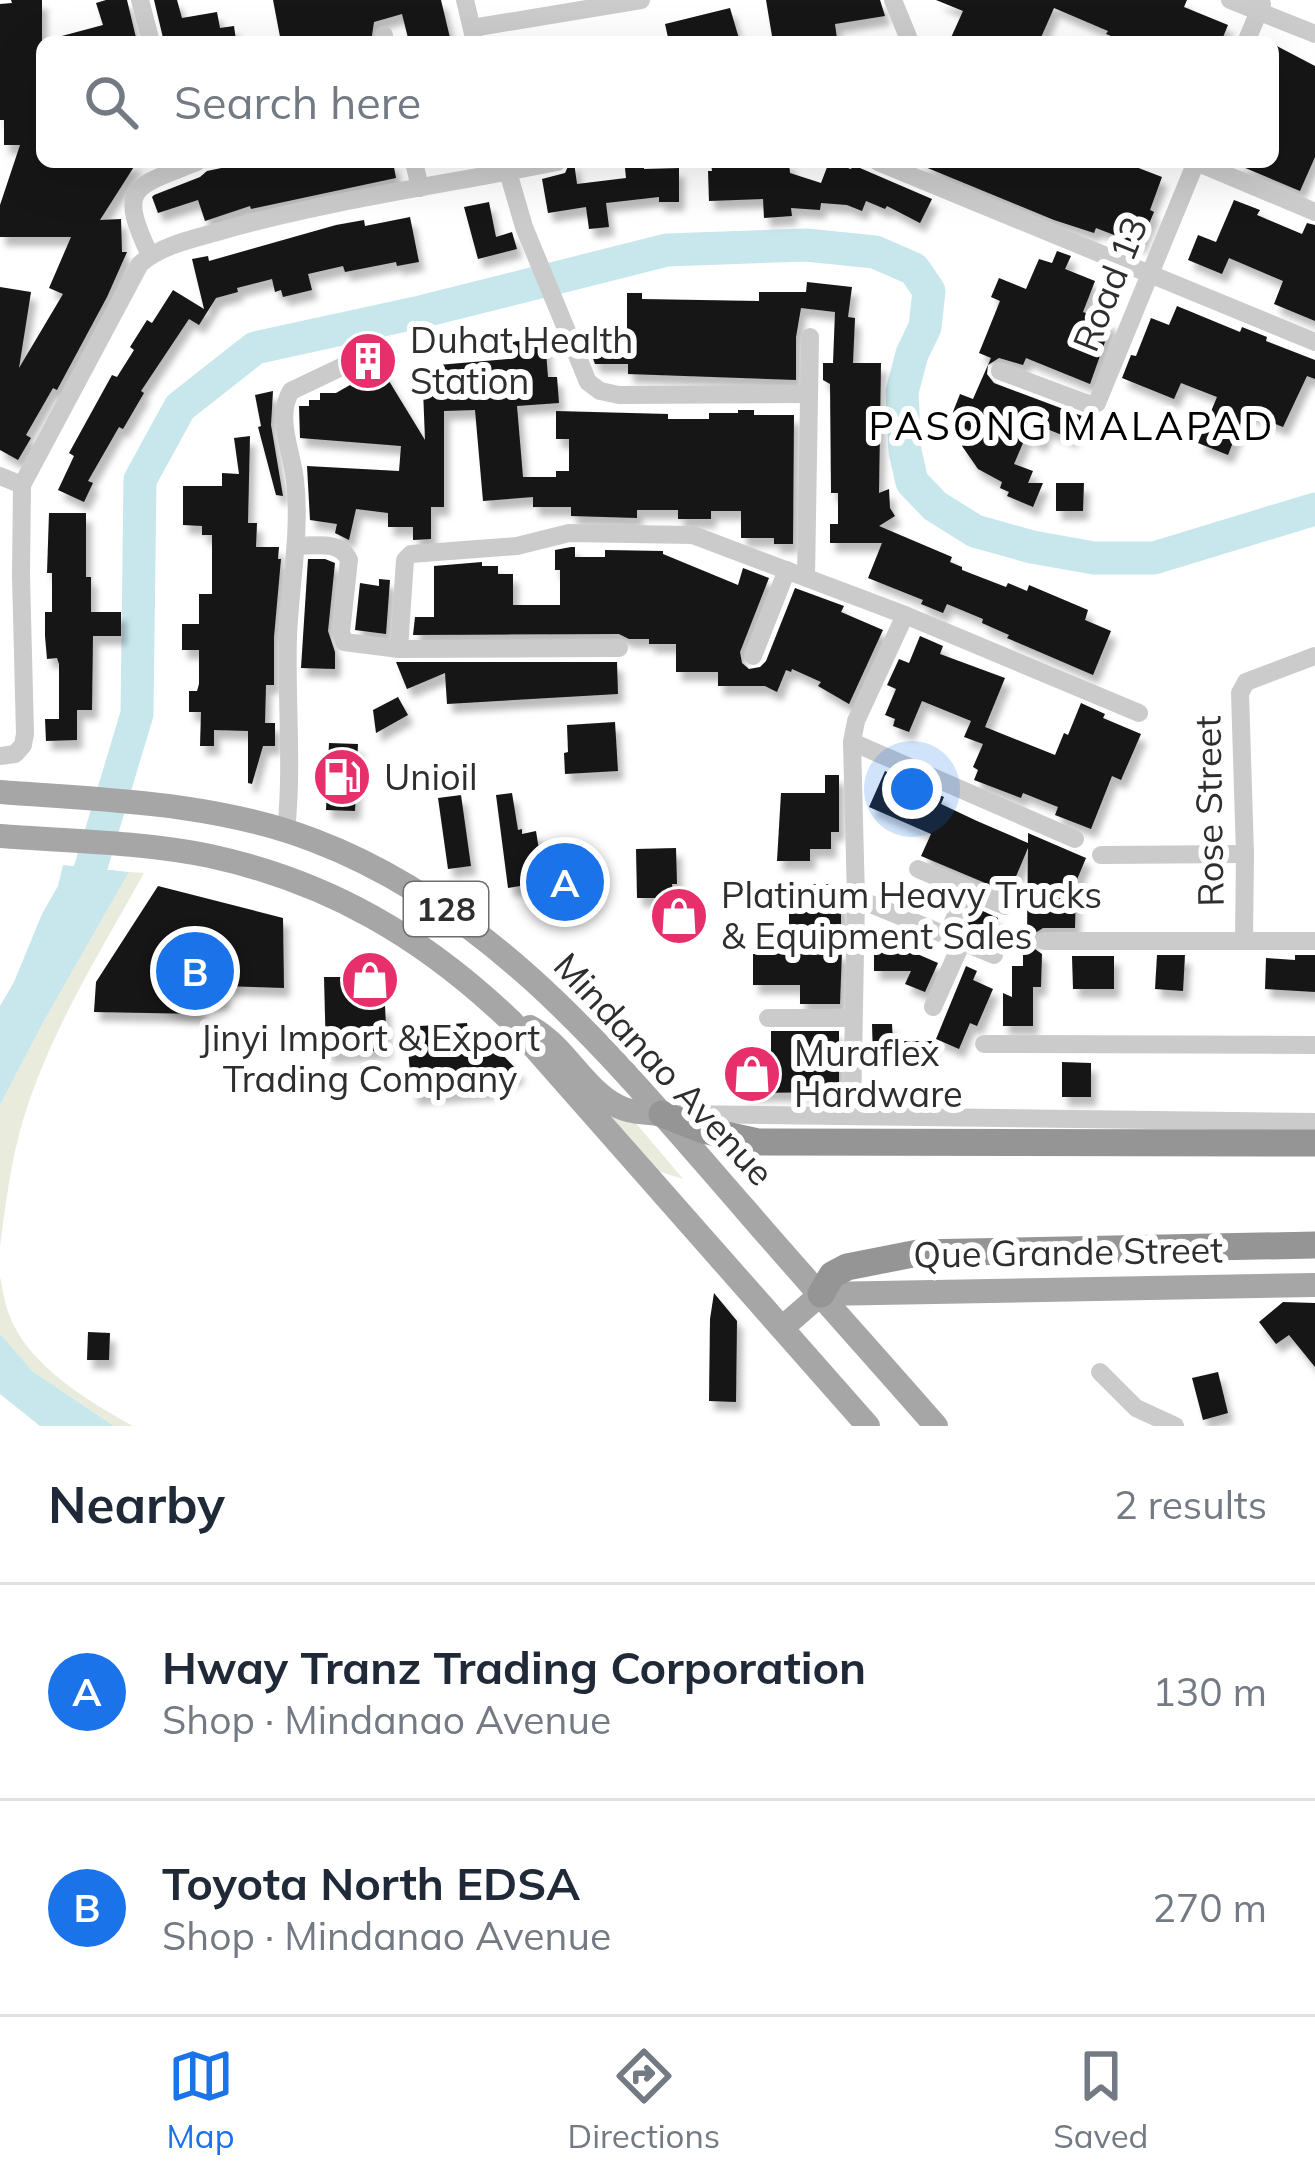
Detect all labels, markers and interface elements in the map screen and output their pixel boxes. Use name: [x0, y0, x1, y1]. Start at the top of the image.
search box: [36, 36, 1279, 168]
icon: search: [78, 69, 144, 135]
text: Search here: [174, 74, 421, 130]
street label: Road 13: [1062, 210, 1157, 358]
place label: Duhat Health Station: [410, 317, 633, 403]
building icon: Duhat Health Station: [337, 330, 399, 392]
district label: PASONG MALAPAD: [869, 401, 1275, 450]
street label: Rose Street: [1184, 715, 1233, 907]
fuel station icon: Unioil: [311, 746, 373, 808]
place label: Unioil: [384, 754, 478, 799]
your location: [882, 759, 942, 819]
pin: A: [526, 837, 604, 927]
place label: Platinum Heavy Trucks & Equipment Sales: [721, 872, 1102, 958]
road number: 128: [404, 882, 488, 936]
shop icon: Platinum Heavy Trucks & Equipment Sales: [648, 885, 710, 947]
pin: B: [156, 926, 234, 1016]
street label: Mindanao Avenue: [545, 943, 784, 1194]
shop icon: Jinyi Import & Export Trading Company: [339, 949, 401, 1011]
place label: Jinyi Import & Export Trading Company: [200, 1015, 540, 1101]
place label: Muraflex Hardware: [794, 1030, 963, 1116]
shop icon: Muraflex Hardware: [721, 1043, 783, 1105]
street label: Que Grande Street: [913, 1226, 1223, 1277]
text: Nearby: [48, 1472, 225, 1536]
text: 2 results: [1114, 1480, 1267, 1529]
text: Hway Tranz Trading Corporation: [162, 1639, 866, 1695]
text: A: [72, 1667, 102, 1716]
text: 130 m: [1152, 1667, 1267, 1716]
text: Shop · Mindanao Avenue: [162, 1695, 611, 1744]
text: Toyota North EDSA: [162, 1855, 580, 1911]
text: B: [74, 1883, 100, 1932]
text: 270 m: [1152, 1883, 1267, 1932]
text: Shop · Mindanao Avenue: [162, 1911, 611, 1960]
tab: Map: [167, 2043, 234, 2156]
tab: Directions: [568, 2043, 720, 2156]
tab: Saved: [1053, 2043, 1148, 2156]

